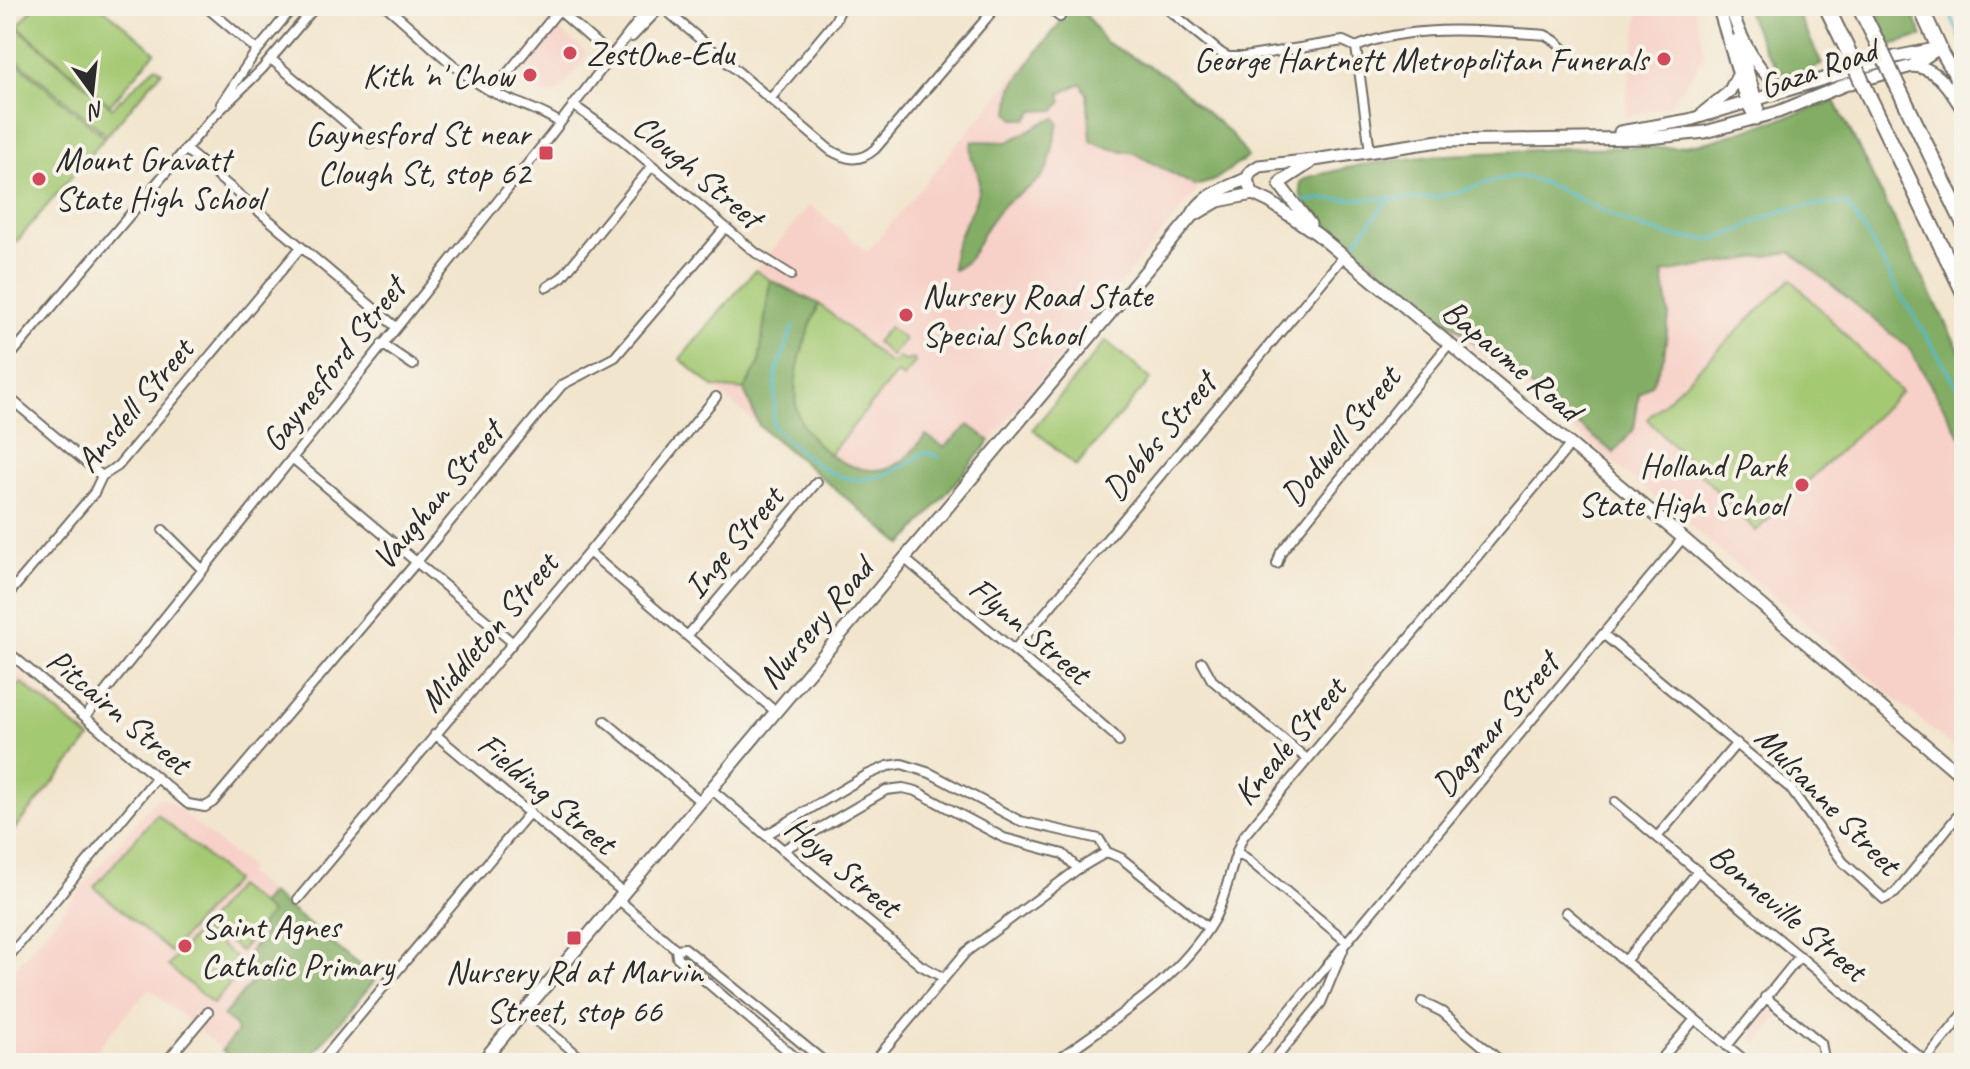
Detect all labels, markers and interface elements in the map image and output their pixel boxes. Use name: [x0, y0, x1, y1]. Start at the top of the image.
street label: Gaza Road: [1754, 26, 1888, 108]
place label: ZestOne-Edu: [586, 32, 737, 75]
place label: George Hartnett Metropolitan Funerals: [1194, 38, 1650, 81]
marker: ZestOne-Edu: [561, 44, 579, 62]
marker: George Hartnett Metropolitan Funerals: [1655, 50, 1673, 68]
north arrow: [52, 52, 132, 132]
place label: Kith 'n' Chow: [363, 54, 516, 97]
marker: Kith 'n' Chow: [521, 66, 539, 84]
text: N: [83, 95, 107, 127]
street label: Clough Street: [624, 104, 775, 241]
place label: Gaynesford St near Clough St, stop 62: [305, 112, 533, 194]
place label: Mount Gravatt State High School: [55, 138, 269, 220]
marker: Gaynesford St near Clough St, stop 62: [537, 144, 555, 162]
marker: Mount Gravatt State High School: [30, 170, 48, 188]
street label: Gaynesford Street: [251, 264, 418, 460]
place label: Nursery Road State Special School: [922, 274, 1154, 356]
street label: Bapaume Road: [1433, 289, 1594, 434]
marker: Nursery Road State Special School: [897, 306, 915, 324]
street label: Ansdell Street: [66, 326, 205, 481]
street label: Dodwell Street: [1271, 355, 1412, 514]
street label: Dobbs Street: [1093, 359, 1228, 509]
street label: Vaughan Street: [362, 408, 515, 578]
place label: Holland Park State High School: [1578, 444, 1792, 526]
street label: Inge Street: [674, 474, 795, 607]
marker: Holland Park State High School: [1793, 476, 1811, 494]
street label: Middleton Street: [409, 541, 570, 720]
street label: Nursery Road: [748, 544, 886, 697]
street label: Flynn Street: [960, 567, 1102, 696]
street label: Pitcairn Street: [38, 638, 203, 786]
street label: Dagmar Street: [1422, 639, 1571, 805]
street label: Kneale Street: [1223, 665, 1357, 814]
street label: Mulsanne Street: [1746, 716, 1913, 886]
street label: Fielding Street: [469, 723, 628, 866]
street label: Hoya Street: [776, 805, 912, 929]
street label: Bonneville Street: [1700, 833, 1879, 993]
place label: Saint Agnes Catholic Primary: [201, 905, 396, 987]
marker: Nursery Rd at Marvin Street, stop 66: [565, 929, 583, 947]
marker: Saint Agnes Catholic Primary: [176, 937, 194, 955]
place label: Nursery Rd at Marvin Street, stop 66: [445, 950, 704, 1032]

